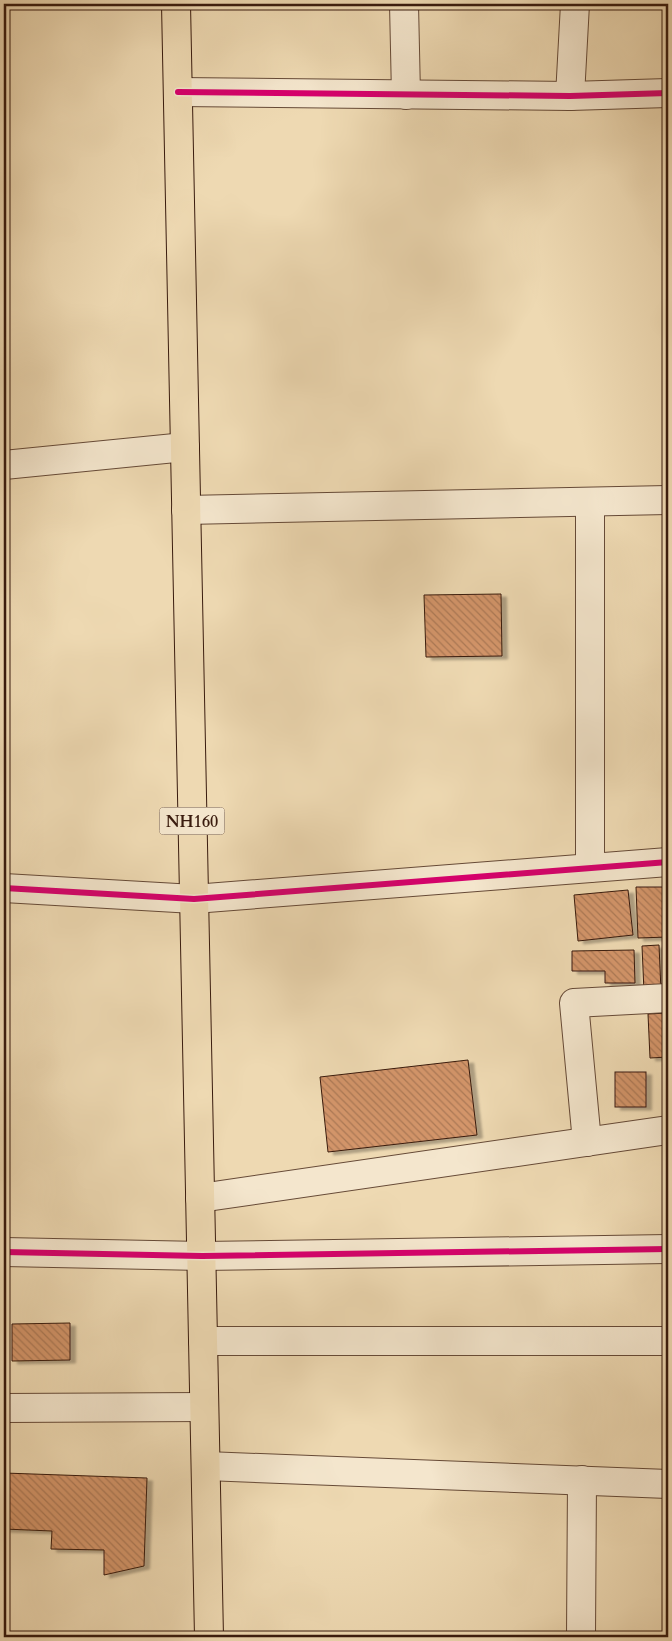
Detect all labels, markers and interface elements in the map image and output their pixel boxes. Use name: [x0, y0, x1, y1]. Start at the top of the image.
road number: NH160: [160, 808, 224, 834]

